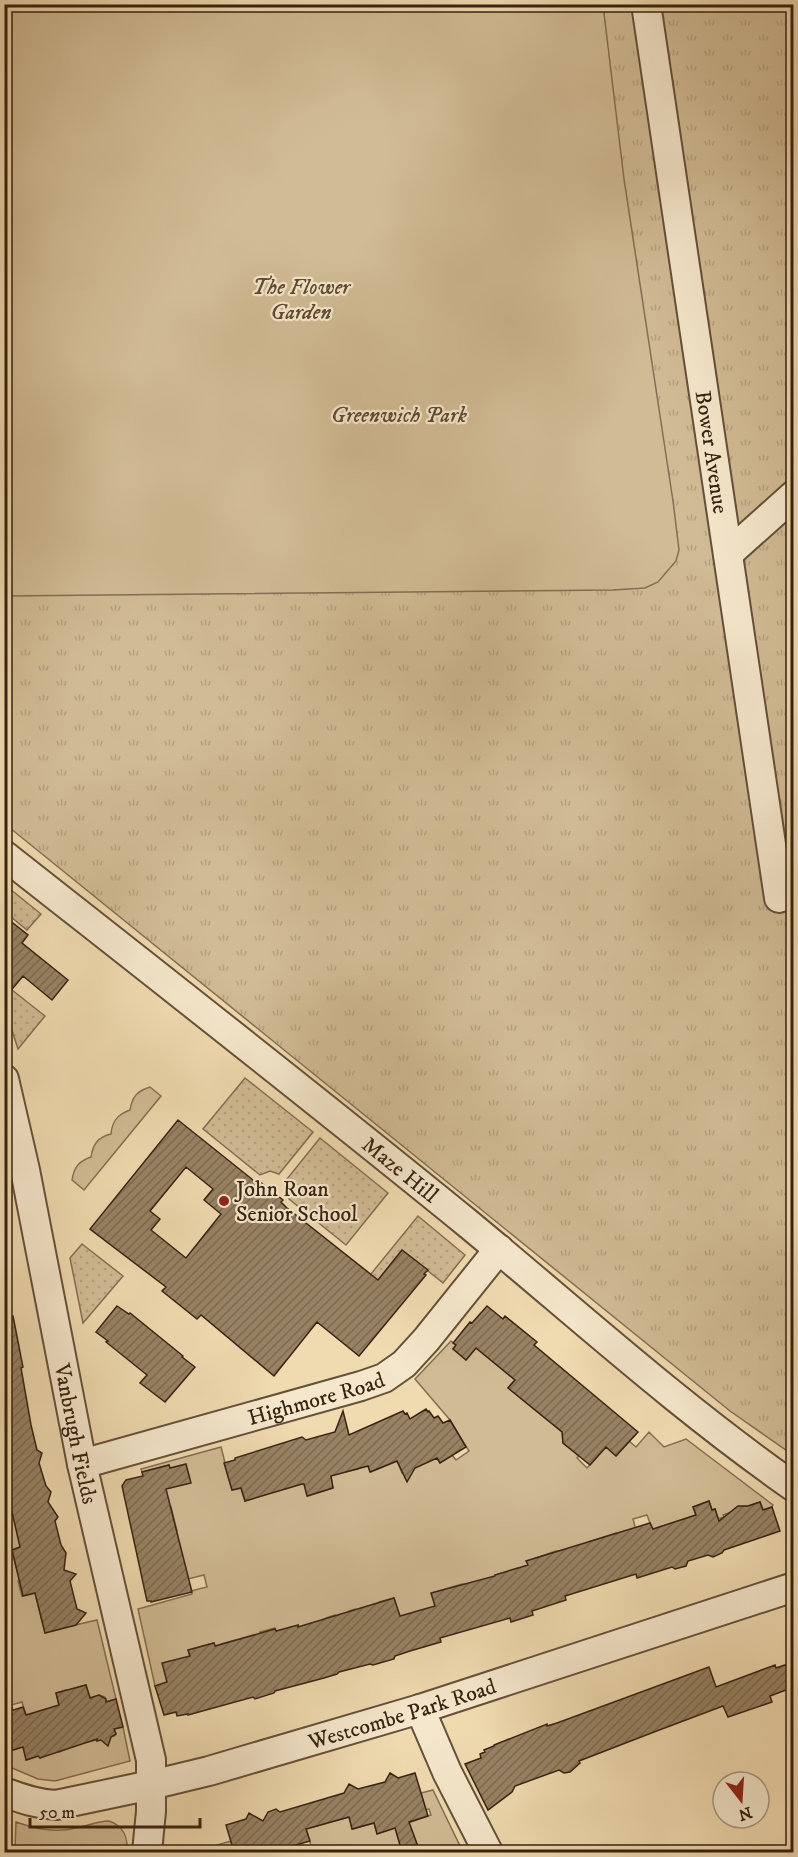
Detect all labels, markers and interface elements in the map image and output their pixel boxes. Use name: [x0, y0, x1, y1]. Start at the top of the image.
park label: The Flower Garden: [252, 274, 352, 326]
street label: Bower Avenue: [689, 389, 734, 516]
park label: Greenwich Park: [331, 402, 468, 429]
street label: Maze Hill: [356, 1131, 444, 1209]
place label: John Roan Senior School: [234, 1176, 358, 1228]
marker: John Roan Senior School: [217, 1194, 231, 1208]
street label: Vanbrugh Fields: [48, 1360, 103, 1507]
street label: Highmore Road: [245, 1367, 388, 1432]
street label: Westcombe Park Road: [304, 1673, 500, 1756]
north arrow: [711, 1770, 771, 1830]
scale bar: [30, 1791, 200, 1829]
text: 50 m: [39, 1802, 75, 1824]
text: N: [736, 1802, 754, 1825]

